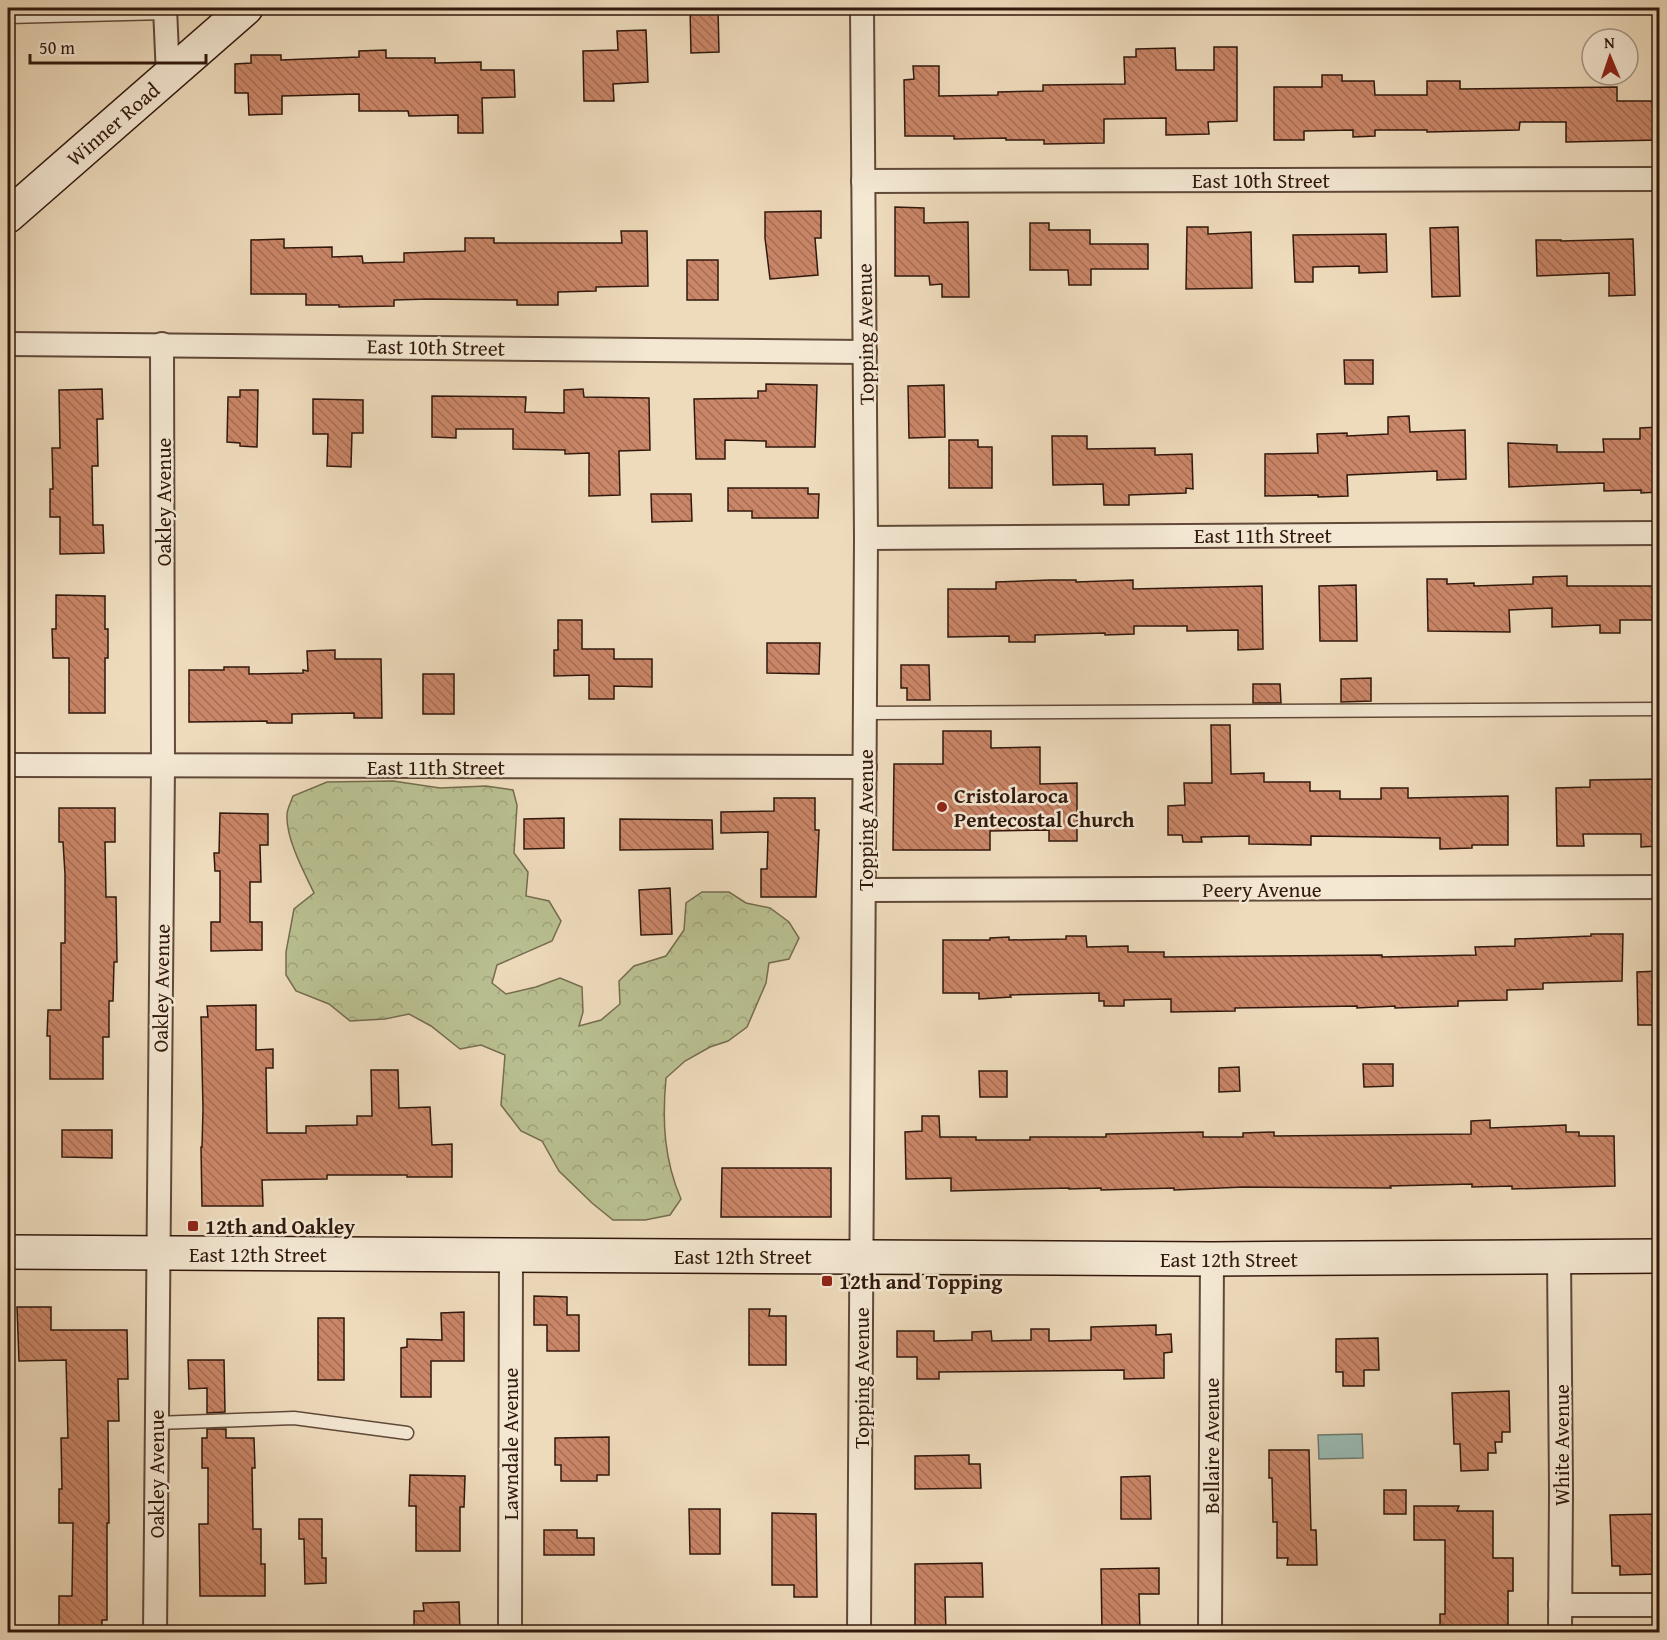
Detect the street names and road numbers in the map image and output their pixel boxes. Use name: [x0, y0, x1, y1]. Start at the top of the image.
street label: Winner Road: [60, 74, 167, 173]
street label: East 10th Street: [1192, 165, 1331, 196]
street label: Topping Avenue: [848, 263, 882, 405]
street label: East 10th Street: [367, 330, 506, 364]
street label: Oakley Avenue: [148, 438, 179, 566]
street label: East 11th Street: [1194, 520, 1333, 551]
street label: Topping Avenue: [850, 749, 881, 891]
street label: East 11th Street: [367, 752, 506, 783]
street label: Peery Avenue: [1202, 874, 1322, 905]
street label: Oakley Avenue: [144, 923, 178, 1053]
street label: East 12th Street: [189, 1239, 328, 1270]
street label: East 12th Street: [674, 1241, 813, 1272]
street label: East 12th Street: [1160, 1244, 1299, 1275]
street label: Topping Avenue: [846, 1307, 877, 1449]
street label: Lawndale Avenue: [495, 1368, 526, 1520]
street label: Bellaire Avenue: [1196, 1377, 1227, 1514]
street label: White Avenue: [1546, 1384, 1577, 1506]
street label: Oakley Avenue: [141, 1410, 172, 1538]

